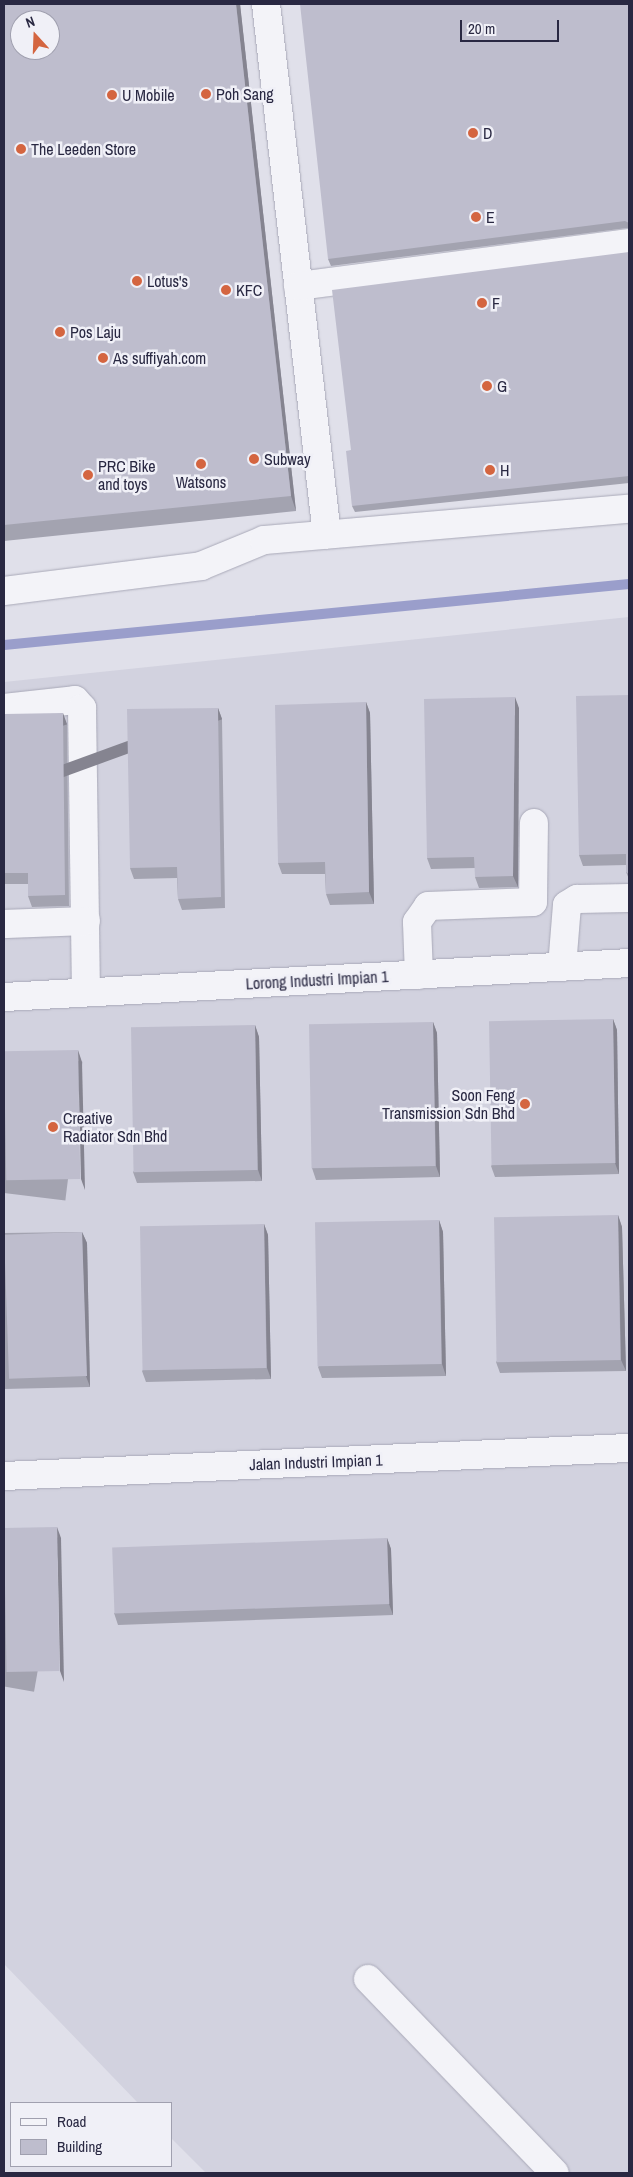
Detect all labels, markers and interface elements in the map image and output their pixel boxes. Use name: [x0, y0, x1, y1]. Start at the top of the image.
north arrow: [10, 10, 60, 60]
scale bar: [463, 10, 562, 42]
text: N: [23, 12, 37, 32]
text: 20 m: [468, 18, 495, 39]
place label: Poh Sang: [216, 84, 274, 104]
place label: U Mobile: [122, 85, 174, 105]
marker: Poh Sang: [200, 88, 212, 100]
marker: U Mobile: [106, 89, 118, 101]
place label: D: [483, 123, 492, 143]
marker: D: [467, 127, 479, 139]
place label: The Leeden Store: [31, 139, 136, 159]
marker: The Leeden Store: [15, 143, 27, 155]
place label: E: [486, 207, 495, 227]
marker: E: [470, 211, 482, 223]
place label: Lotus's: [147, 271, 188, 291]
marker: Lotus's: [131, 275, 143, 287]
place label: KFC: [236, 280, 262, 300]
marker: KFC: [220, 284, 232, 296]
place label: F: [492, 293, 500, 313]
marker: F: [476, 297, 488, 309]
place label: Pos Laju: [70, 322, 121, 342]
marker: Pos Laju: [54, 326, 66, 338]
place label: As suffiyah.com: [113, 348, 206, 368]
marker: As suffiyah.com: [97, 352, 109, 364]
place label: G: [497, 376, 507, 396]
marker: G: [481, 380, 493, 392]
place label: Subway: [264, 449, 311, 469]
marker: Subway: [248, 453, 260, 465]
place label: PRC Bike and toys: [98, 456, 156, 494]
marker: Watsons: [195, 458, 207, 470]
place label: H: [500, 460, 509, 480]
marker: H: [484, 464, 496, 476]
marker: PRC Bike and toys: [82, 469, 94, 481]
place label: Watsons: [176, 472, 226, 492]
street label: Lorong Industri Impian 1: [245, 967, 389, 993]
place label: Soon Feng Transmission Sdn Bhd: [382, 1085, 515, 1123]
marker: Soon Feng Transmission Sdn Bhd: [519, 1098, 531, 1110]
place label: Creative Radiator Sdn Bhd: [63, 1108, 167, 1146]
marker: Creative Radiator Sdn Bhd: [47, 1121, 59, 1133]
street label: Jalan Industri Impian 1: [249, 1450, 383, 1474]
legend: [10, 2102, 172, 2167]
text: Road: [57, 2111, 86, 2132]
text: Building: [57, 2136, 102, 2157]

